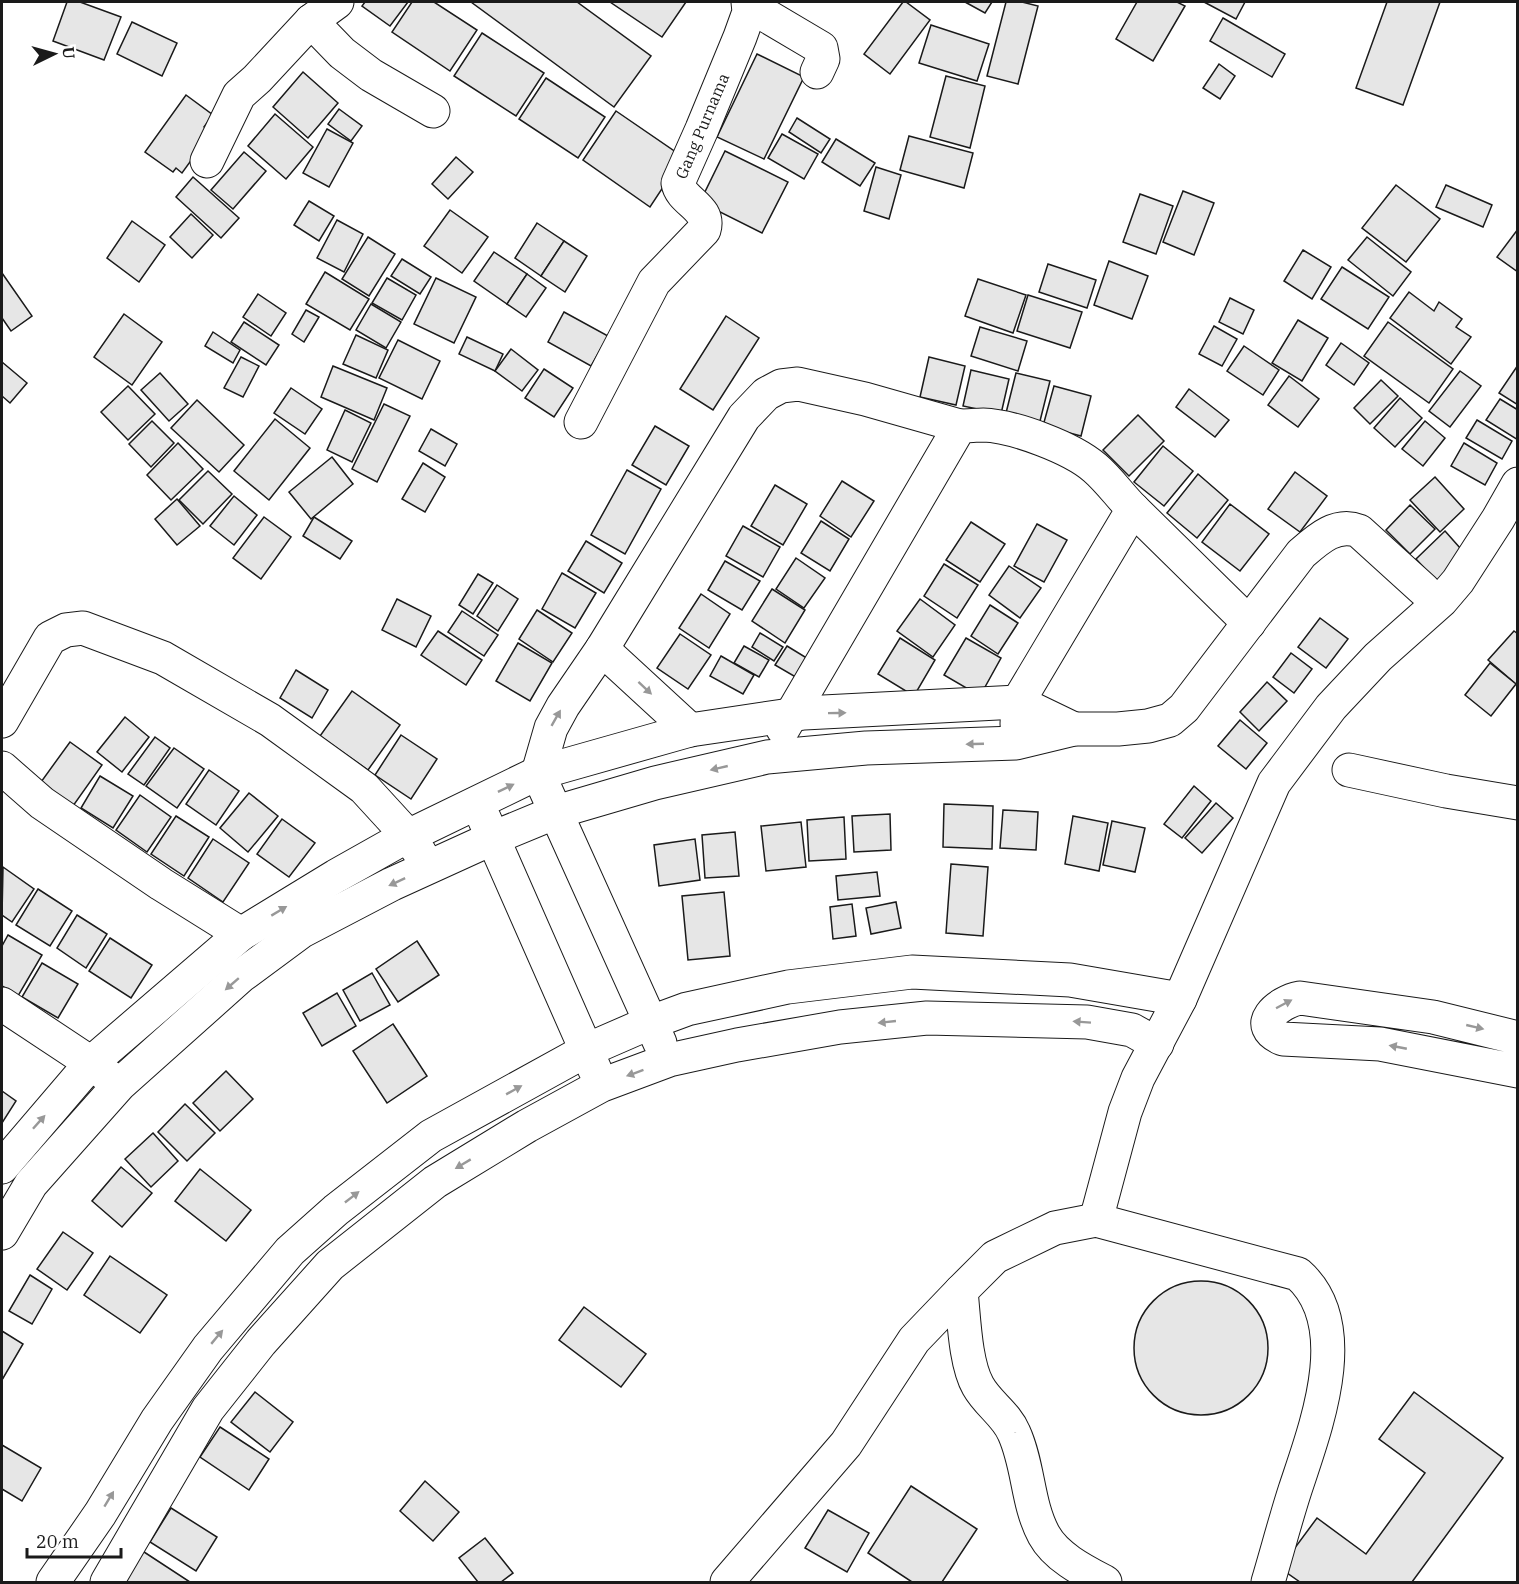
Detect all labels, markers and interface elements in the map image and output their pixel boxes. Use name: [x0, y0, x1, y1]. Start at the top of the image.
north arrow: [24, 24, 84, 84]
text: U: [58, 46, 79, 60]
street label: Gang Purnama: [671, 70, 733, 182]
one-way arrow: [637, 681, 652, 694]
one-way arrow: [828, 708, 847, 717]
one-way arrow: [551, 709, 561, 726]
one-way arrow: [965, 739, 984, 749]
one-way arrow: [709, 764, 728, 774]
one-way arrow: [498, 784, 515, 793]
one-way arrow: [389, 878, 406, 887]
one-way arrow: [271, 905, 287, 916]
one-way arrow: [225, 977, 240, 990]
one-way arrow: [1276, 999, 1293, 1009]
one-way arrow: [878, 1017, 897, 1027]
one-way arrow: [1072, 1017, 1091, 1027]
one-way arrow: [1466, 1023, 1484, 1033]
one-way arrow: [1389, 1042, 1408, 1052]
one-way arrow: [626, 1068, 644, 1078]
one-way arrow: [506, 1084, 522, 1095]
one-way arrow: [32, 1115, 45, 1130]
one-way arrow: [455, 1159, 471, 1170]
one-way arrow: [344, 1191, 360, 1204]
one-way arrow: [211, 1329, 224, 1345]
one-way arrow: [104, 1490, 114, 1507]
scale bar: [27, 1521, 122, 1559]
text: 20 m: [36, 1530, 79, 1553]

